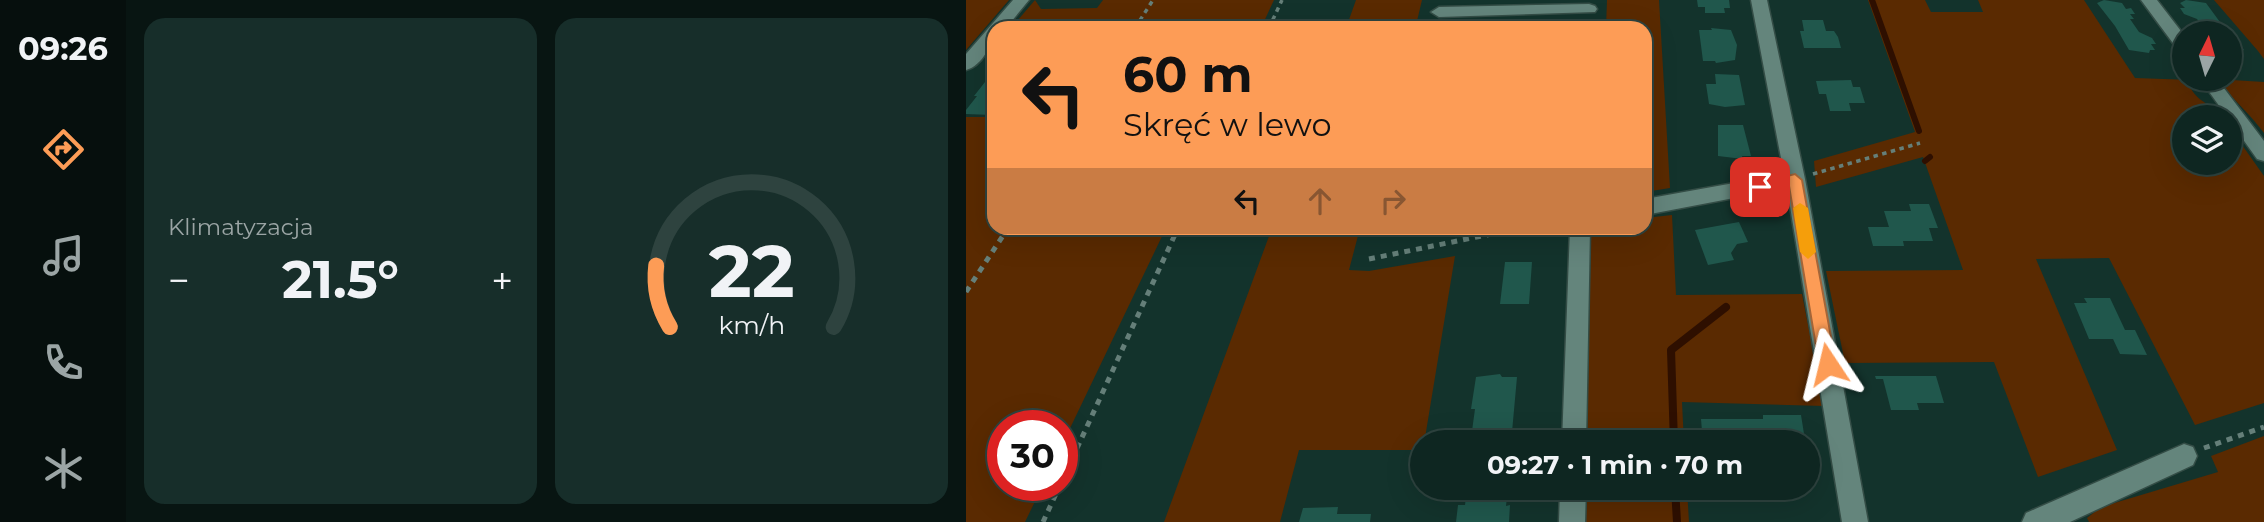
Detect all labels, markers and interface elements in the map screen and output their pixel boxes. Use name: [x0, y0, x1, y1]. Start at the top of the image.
north arrow: [2172, 21, 2242, 91]
map controls: [2172, 21, 2242, 175]
text: 09:26: [18, 29, 108, 68]
text: 60 m: [1123, 45, 1253, 104]
icon: left: [1008, 49, 1099, 140]
text: Skręć w lewo: [1123, 105, 1332, 144]
button: layers: [2172, 105, 2242, 175]
icon: directions: [39, 125, 88, 174]
pin: [1730, 157, 1790, 217]
icon: arrive: [1741, 168, 1779, 206]
icon: left: [1228, 182, 1266, 220]
icon: ahead: [1301, 182, 1339, 220]
icon: right: [1374, 182, 1412, 220]
text: Klimatyzacja: [168, 213, 314, 241]
text: 22: [709, 227, 794, 315]
icon: music: [39, 231, 88, 280]
text: 21.5°: [282, 248, 399, 311]
text: −: [168, 257, 190, 304]
text: +: [491, 257, 513, 304]
text: km/h: [718, 310, 785, 340]
position arrow: [1791, 327, 1865, 401]
icon: phone: [39, 338, 88, 387]
speed limit sign: 30: [987, 410, 1078, 501]
icon: climate: [39, 444, 88, 493]
text: 09:27 · 1 min · 70 m: [1487, 449, 1743, 481]

